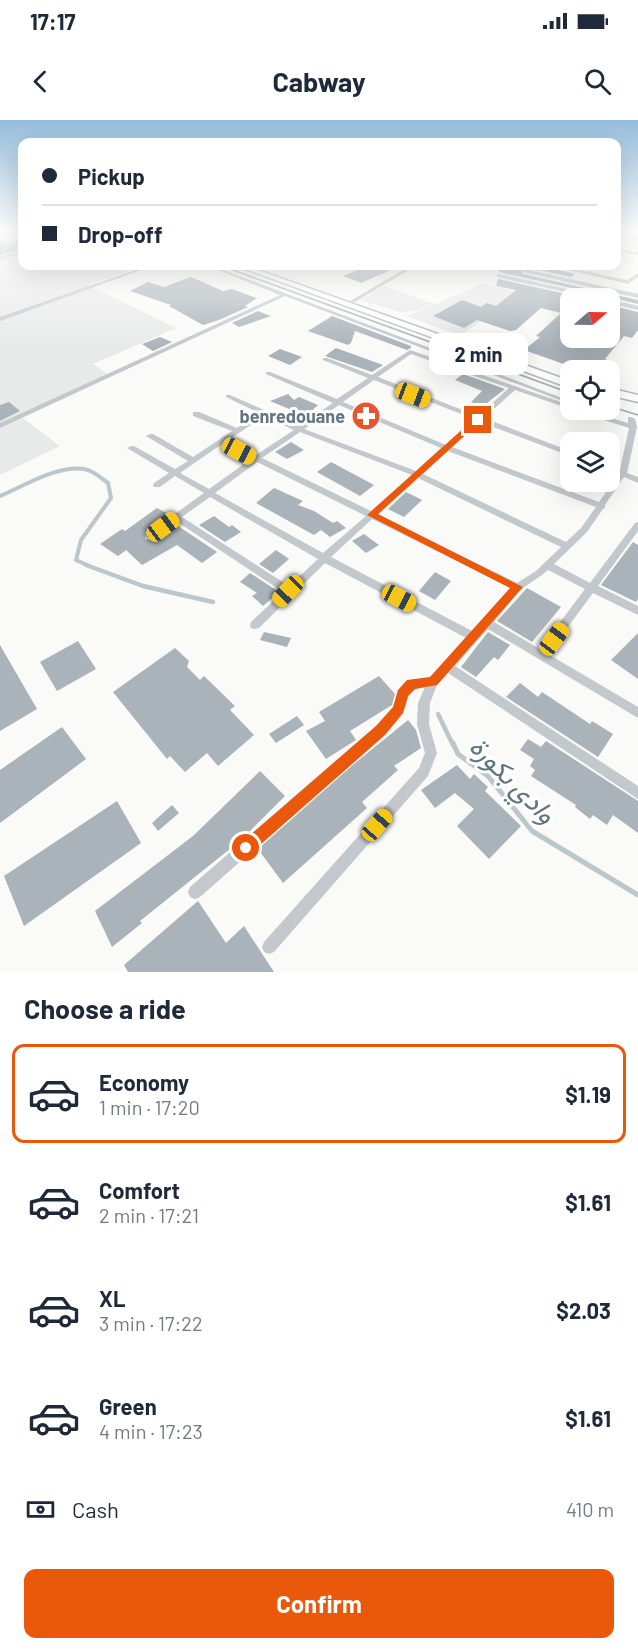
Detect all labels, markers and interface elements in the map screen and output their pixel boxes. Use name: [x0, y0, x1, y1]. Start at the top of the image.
text: 17:17: [30, 8, 75, 34]
icon: back: [24, 65, 57, 98]
text: Cabway: [272, 65, 366, 97]
icon: search: [581, 65, 614, 98]
text: Pickup: [78, 163, 145, 189]
text: Drop-off: [78, 221, 162, 247]
north arrow: [560, 288, 620, 348]
map controls: [560, 288, 620, 492]
callout: 2 min: [428, 333, 528, 375]
text: 2 min: [455, 342, 502, 366]
button: locate: [560, 360, 620, 420]
car: [393, 380, 433, 410]
pharmacy icon: benredouane: [350, 400, 382, 432]
place label: benredouane: [240, 405, 345, 427]
route end: [464, 406, 491, 433]
button: layers: [560, 432, 620, 492]
car: [219, 435, 259, 467]
car: [143, 509, 183, 545]
car: [269, 572, 307, 610]
car: [379, 582, 419, 614]
car: [536, 619, 572, 659]
water label: وادي بكورة: [459, 729, 564, 834]
car: [358, 806, 396, 844]
route start: [232, 834, 259, 861]
text: Choose a ride: [24, 992, 186, 1024]
icon: car: [27, 1067, 81, 1121]
text: Economy: [99, 1069, 189, 1095]
text: $1.19: [565, 1081, 611, 1107]
text: 1 min · 17:20: [99, 1095, 200, 1119]
icon: car: [27, 1175, 81, 1229]
text: Comfort: [99, 1177, 180, 1203]
text: $1.61: [565, 1189, 611, 1215]
text: 2 min · 17:21: [99, 1203, 199, 1227]
icon: car: [27, 1283, 81, 1337]
text: XL: [99, 1285, 125, 1311]
text: $2.03: [556, 1297, 611, 1323]
text: 3 min · 17:22: [99, 1311, 203, 1335]
icon: car: [27, 1391, 81, 1445]
text: Green: [99, 1393, 157, 1419]
text: $1.61: [565, 1405, 611, 1431]
text: 4 min · 17:23: [99, 1419, 203, 1443]
icon: cash: [24, 1493, 57, 1526]
text: Cash: [72, 1496, 119, 1522]
text: 410 m: [566, 1497, 614, 1521]
button: Confirm: [24, 1569, 614, 1638]

